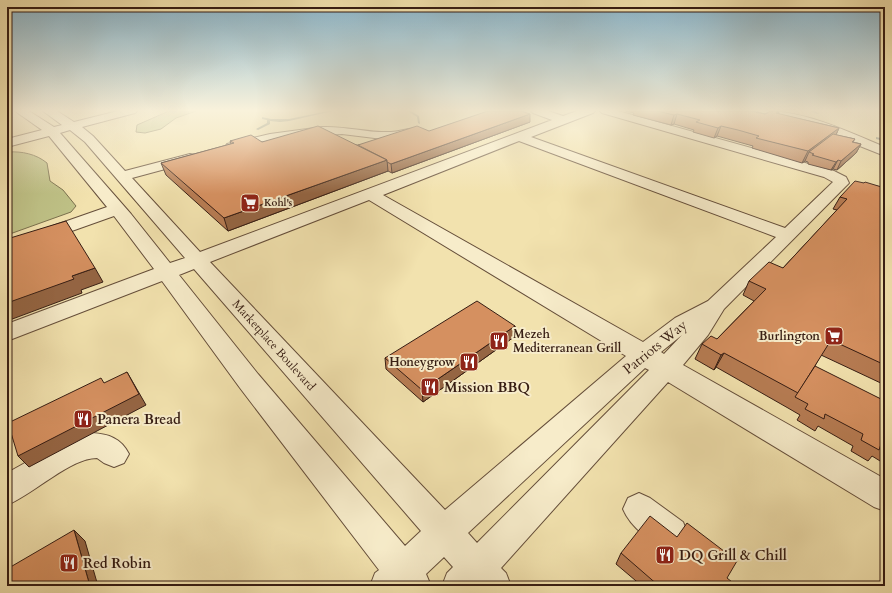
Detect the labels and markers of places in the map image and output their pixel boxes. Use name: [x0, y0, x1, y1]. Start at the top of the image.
supermarket icon: Kohl's: [239, 192, 261, 214]
place label: Kohl's: [264, 196, 292, 210]
supermarket icon: Burlington: [823, 325, 845, 347]
place label: Mezeh Mediterranean Grill: [513, 326, 622, 356]
place label: Burlington: [759, 328, 820, 344]
restaurant icon: Mezeh Mediterranean Grill: [488, 330, 510, 352]
restaurant icon: Honeygrow: [458, 351, 480, 373]
place label: Honeygrow: [389, 354, 455, 370]
restaurant icon: Mission BBQ: [419, 376, 441, 398]
place label: Mission BBQ: [444, 378, 530, 397]
restaurant icon: Panera Bread: [72, 408, 94, 430]
place label: Panera Bread: [97, 410, 181, 429]
restaurant icon: DQ Grill & Chill: [654, 544, 676, 566]
place label: DQ Grill & Chill: [679, 546, 787, 565]
restaurant icon: Red Robin: [58, 552, 80, 574]
place label: Red Robin: [83, 554, 151, 573]

